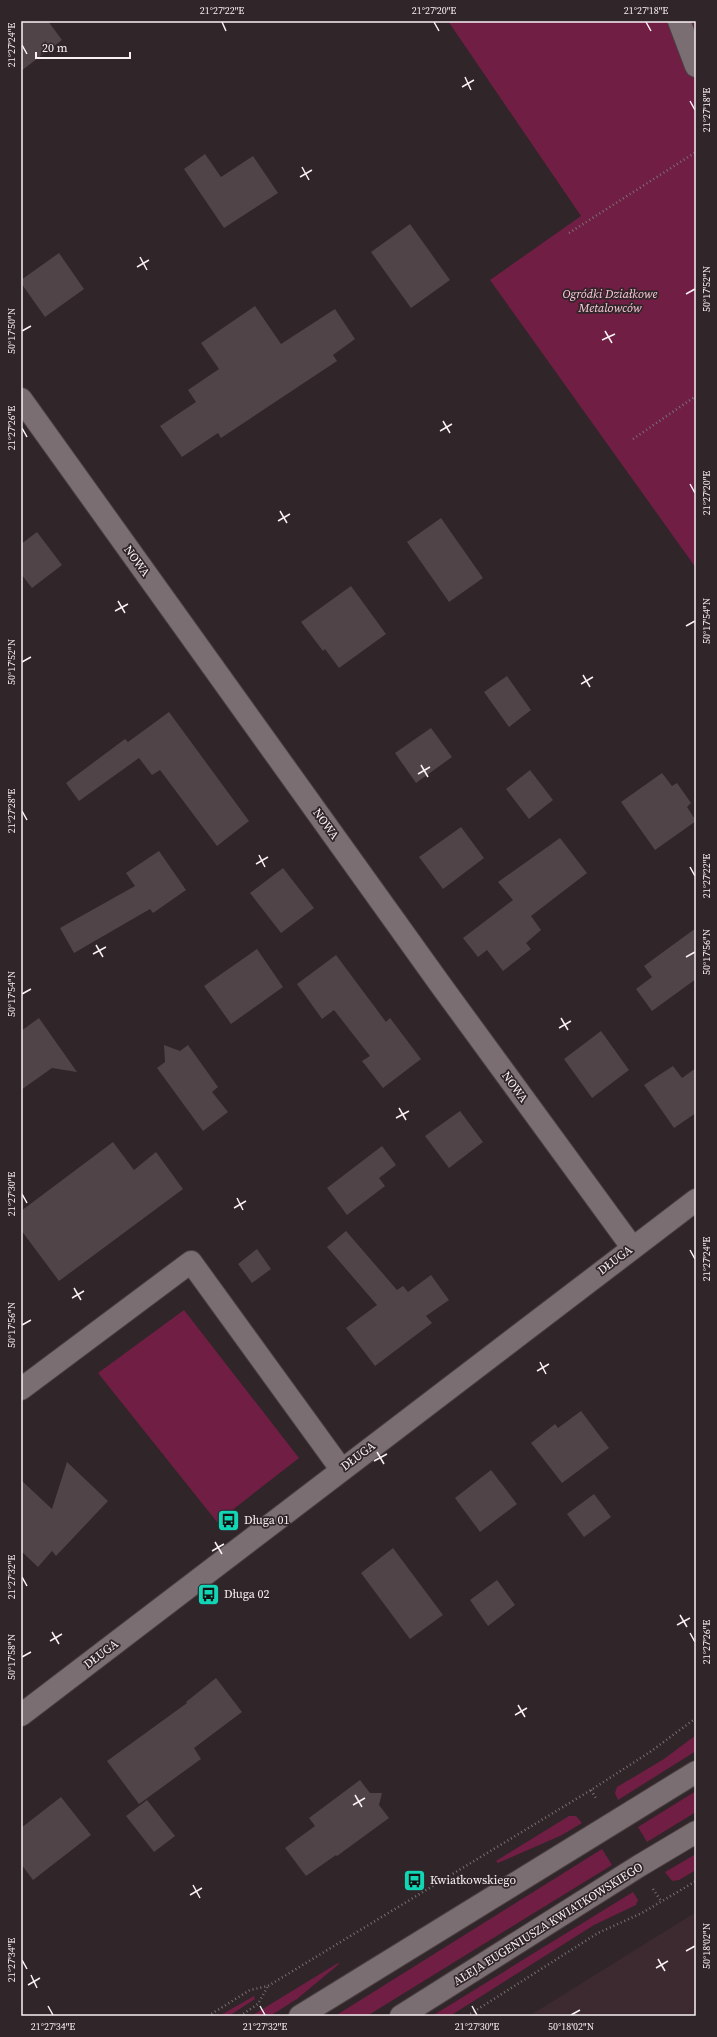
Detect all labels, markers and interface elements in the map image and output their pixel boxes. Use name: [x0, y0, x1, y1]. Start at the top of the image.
text: 21°27'22"E: [200, 4, 244, 17]
text: 21°27'20"E: [412, 4, 456, 17]
text: 21°27'18"E: [624, 4, 668, 17]
text: 21°27'24"E: [5, 23, 18, 67]
scale bar: [36, 34, 130, 60]
text: 20 m: [42, 40, 68, 56]
text: 21°27'18"E: [700, 88, 713, 132]
text: 50°17'52"N: [700, 266, 713, 312]
park label: Ogródki Działkowe Metalowców: [563, 286, 658, 316]
text: 50°17'50"N: [5, 308, 18, 354]
text: 21°27'26"E: [5, 406, 18, 450]
text: 21°27'20"E: [700, 471, 713, 515]
street label: NOWA: [120, 542, 154, 580]
text: 50°17'54"N: [700, 598, 713, 644]
text: 50°17'52"N: [5, 639, 18, 685]
text: 21°27'28"E: [5, 789, 18, 833]
street label: NOWA: [309, 805, 343, 843]
text: 21°27'22"E: [700, 854, 713, 898]
text: 50°17'56"N: [700, 929, 713, 975]
text: 50°17'54"N: [5, 971, 18, 1017]
street label: NOWA: [498, 1068, 532, 1106]
text: 21°27'30"E: [5, 1172, 18, 1216]
text: 21°27'24"E: [700, 1237, 713, 1281]
street label: DŁUGA: [595, 1242, 635, 1278]
text: 50°17'56"N: [5, 1302, 18, 1348]
street label: DŁUGA: [338, 1438, 378, 1474]
bus stop icon: Długa 01: [216, 1507, 242, 1533]
place label: Długa 01: [244, 1512, 290, 1528]
text: 21°27'32"E: [5, 1555, 18, 1599]
bus stop icon: Długa 02: [196, 1581, 222, 1607]
place label: Długa 02: [224, 1586, 270, 1602]
text: 21°27'26"E: [700, 1620, 713, 1664]
text: 50°17'58"N: [5, 1634, 18, 1680]
street label: DŁUGA: [81, 1636, 121, 1672]
street label: ALEJA EUGENIUSZA KWIATKOWSKIEGO: [450, 1859, 646, 1989]
bus stop icon: Kwiatkowskiego: [401, 1867, 427, 1893]
place label: Kwiatkowskiego: [430, 1872, 516, 1888]
text: 50°18'02"N: [700, 1923, 713, 1969]
text: 21°27'34"E: [5, 1938, 18, 1982]
text: 21°27'34"E: [31, 2020, 75, 2033]
text: 21°27'32"E: [243, 2020, 287, 2033]
text: 21°27'30"E: [455, 2020, 499, 2033]
text: 50°18'02"N: [548, 2020, 594, 2033]

